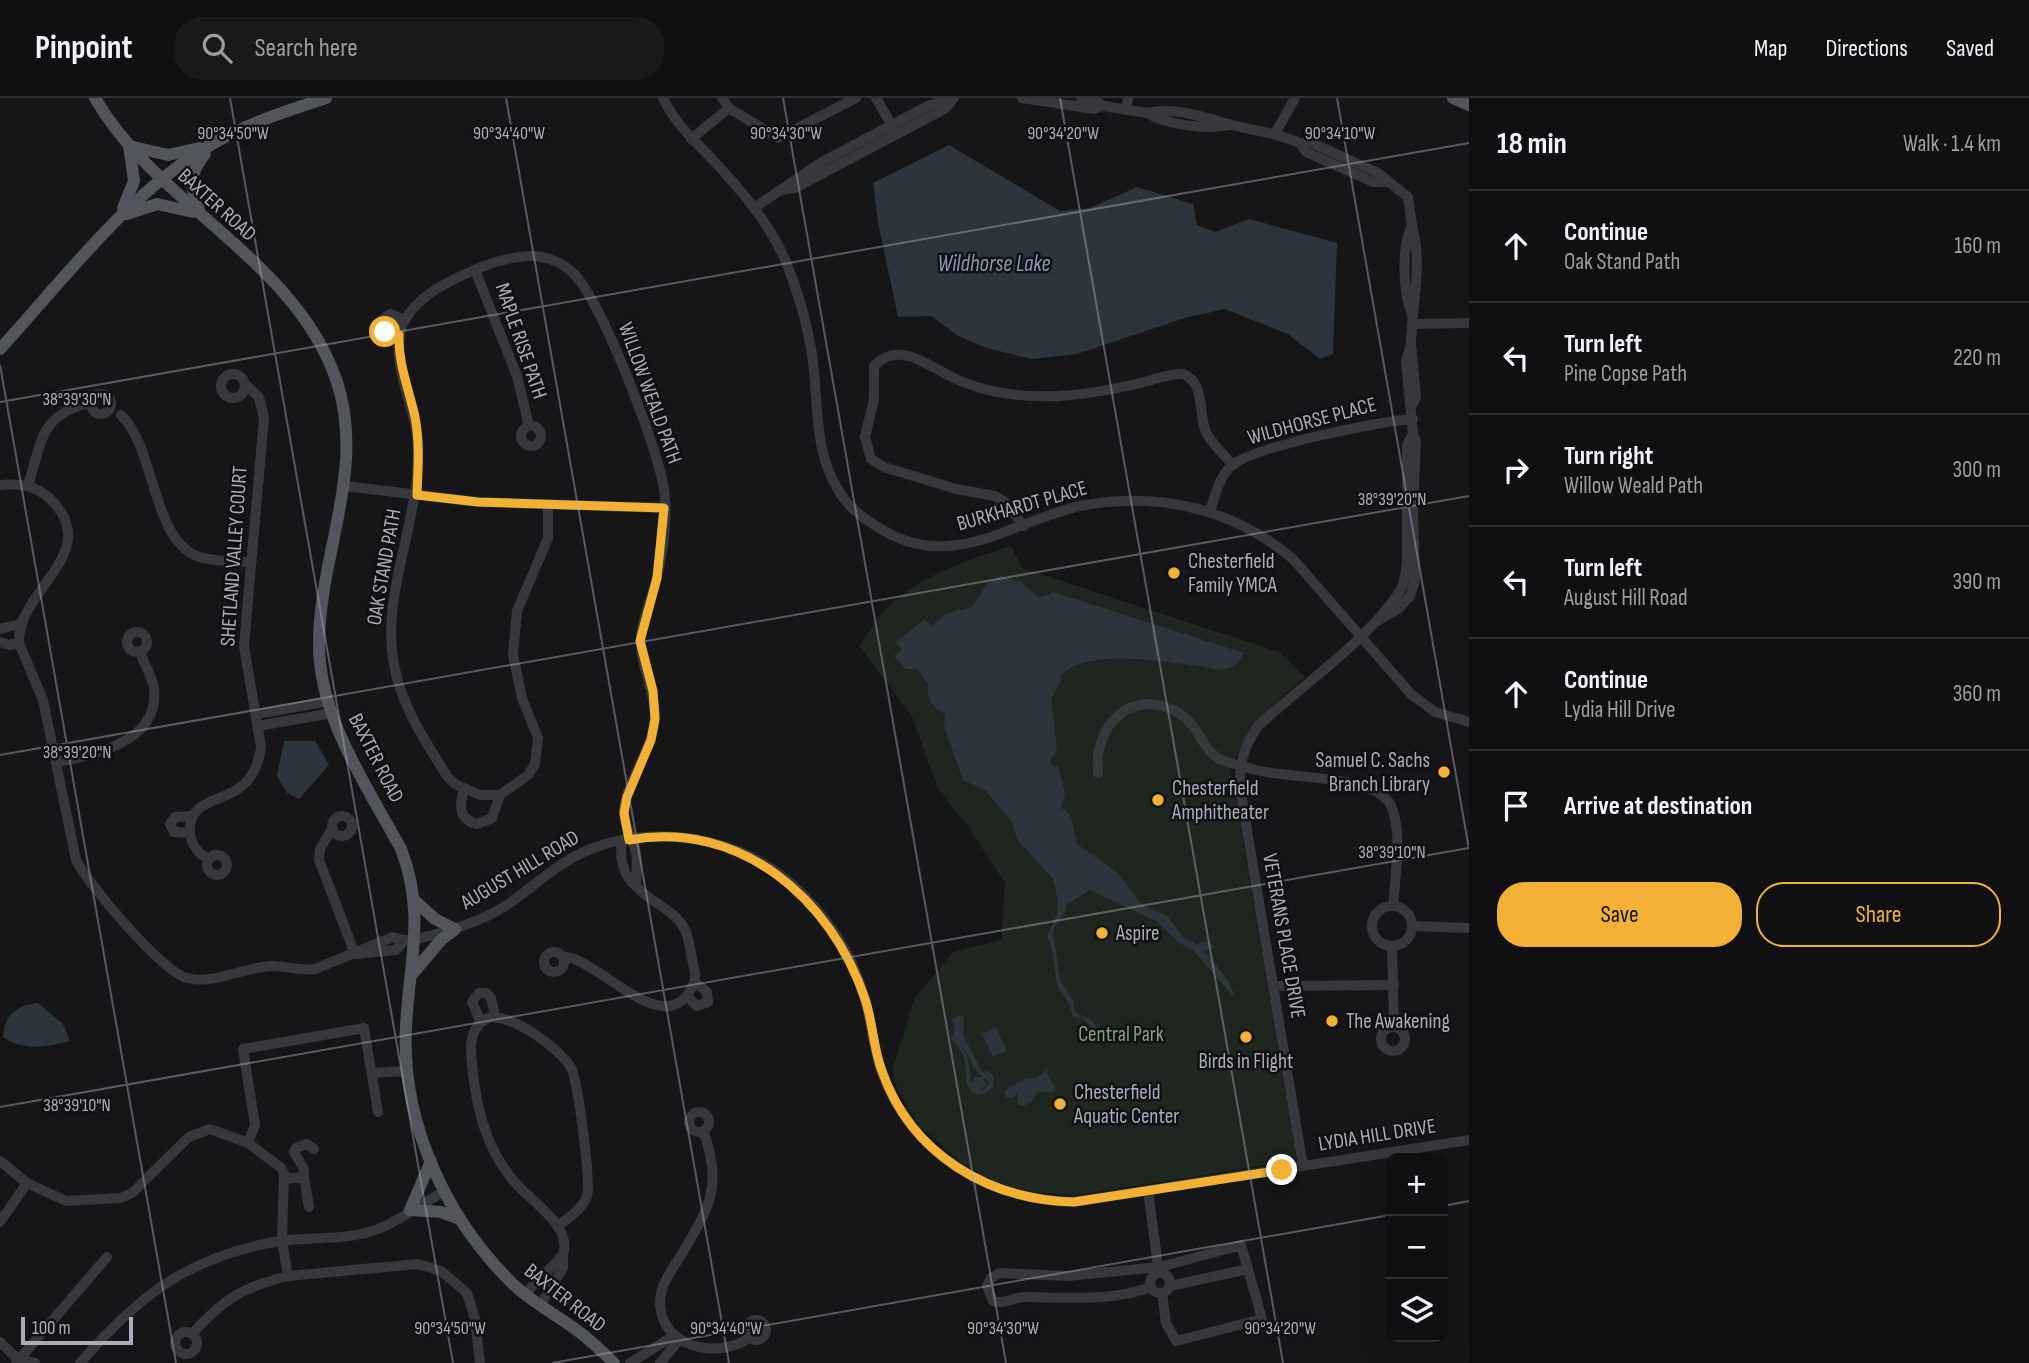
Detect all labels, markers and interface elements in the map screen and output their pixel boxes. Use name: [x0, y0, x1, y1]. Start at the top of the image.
search box: [174, 17, 664, 80]
text: Pinpoint: [35, 28, 132, 68]
icon: search: [198, 29, 236, 67]
text: Search here: [254, 33, 358, 64]
text: Map: [1754, 34, 1787, 63]
text: Directions: [1825, 34, 1908, 63]
text: Saved: [1946, 34, 1994, 63]
text: 90°34'50"W: [197, 123, 269, 144]
text: 90°34'40"W: [473, 123, 545, 144]
text: 90°34'30"W: [750, 123, 822, 144]
text: 90°34'20"W: [1027, 123, 1099, 144]
text: 90°34'10"W: [1305, 123, 1376, 144]
text: 18 min: [1497, 126, 1567, 162]
text: Walk · 1.4 km: [1903, 130, 2001, 158]
street label: BAXTER ROAD: [173, 163, 261, 247]
text: Continue: [1564, 217, 1648, 248]
icon: ahead: [1497, 227, 1535, 265]
text: 160 m: [1954, 232, 2001, 260]
text: Oak Stand Path: [1564, 248, 1680, 276]
water label: Wildhorse Lake: [938, 250, 1051, 278]
street label: MAPLE RISE PATH: [490, 280, 552, 402]
route start: [369, 316, 400, 347]
street label: WILLOW WEALD PATH: [613, 319, 687, 467]
text: Turn left: [1564, 329, 1642, 360]
icon: left: [1497, 339, 1535, 377]
text: 220 m: [1953, 344, 2001, 372]
text: Pine Copse Path: [1564, 360, 1687, 388]
text: 38°39'30"N: [43, 389, 111, 410]
street label: WILDHORSE PLACE: [1245, 392, 1379, 450]
text: Turn right: [1564, 441, 1653, 472]
icon: right: [1497, 451, 1535, 489]
text: 300 m: [1952, 456, 2001, 484]
street label: SHETLAND VALLEY COURT: [215, 464, 253, 647]
text: Willow Weald Path: [1564, 472, 1703, 500]
street label: BURKHARDT PLACE: [954, 475, 1090, 537]
text: 38°39'20"N: [1358, 489, 1426, 510]
street label: OAK STAND PATH: [361, 507, 407, 627]
place label: Chesterfield Family YMCA: [1188, 549, 1278, 598]
text: Turn left: [1564, 553, 1642, 584]
icon: left: [1497, 563, 1535, 601]
marker: Chesterfield Family YMCA: [1166, 565, 1182, 581]
text: 390 m: [1952, 568, 2001, 596]
text: August Hill Road: [1564, 584, 1688, 612]
text: Continue: [1564, 665, 1648, 696]
icon: ahead: [1497, 675, 1535, 713]
text: 360 m: [1953, 680, 2001, 708]
text: Lydia Hill Drive: [1564, 696, 1675, 724]
street label: BAXTER ROAD: [343, 709, 409, 807]
text: 38°39'20"N: [43, 742, 111, 763]
place label: Samuel C. Sachs Branch Library: [1316, 748, 1430, 797]
marker: Samuel C. Sachs Branch Library: [1436, 764, 1452, 780]
place label: Chesterfield Amphitheater: [1171, 776, 1269, 825]
icon: arrive: [1497, 787, 1535, 825]
text: Arrive at destination: [1564, 791, 1752, 822]
marker: Chesterfield Amphitheater: [1150, 792, 1166, 808]
street label: AUGUST HILL ROAD: [455, 825, 584, 916]
text: 38°39'10"N: [1358, 842, 1426, 863]
street label: VETERANS PLACE DRIVE: [1257, 852, 1311, 1020]
button: Save: [1497, 882, 1742, 947]
button: Share: [1756, 882, 2001, 947]
place label: Aspire: [1115, 921, 1159, 946]
marker: Aspire: [1094, 925, 1110, 941]
place label: The Awakening: [1346, 1009, 1450, 1034]
marker: The Awakening: [1324, 1013, 1340, 1029]
park label: Central Park: [1078, 1022, 1164, 1047]
marker: Birds in Flight: [1238, 1029, 1254, 1045]
place label: Birds in Flight: [1199, 1049, 1293, 1074]
place label: Chesterfield Aquatic Center: [1073, 1080, 1179, 1129]
text: 38°39'10"N: [43, 1095, 111, 1116]
marker: Chesterfield Aquatic Center: [1052, 1096, 1068, 1112]
street label: LYDIA HILL DRIVE: [1317, 1113, 1437, 1157]
map controls: [1385, 1153, 1448, 1342]
button: +: [1385, 1153, 1448, 1216]
route end: [1266, 1154, 1297, 1185]
button: −: [1385, 1216, 1448, 1279]
street label: BAXTER ROAD: [519, 1258, 611, 1338]
button: layers: [1385, 1279, 1448, 1342]
scale bar: [21, 1314, 133, 1346]
text: 100 m: [32, 1317, 71, 1340]
text: 90°34'50"W: [414, 1318, 486, 1339]
text: 90°34'40"W: [690, 1318, 762, 1339]
text: 90°34'30"W: [967, 1318, 1039, 1339]
text: 90°34'20"W: [1244, 1318, 1316, 1339]

